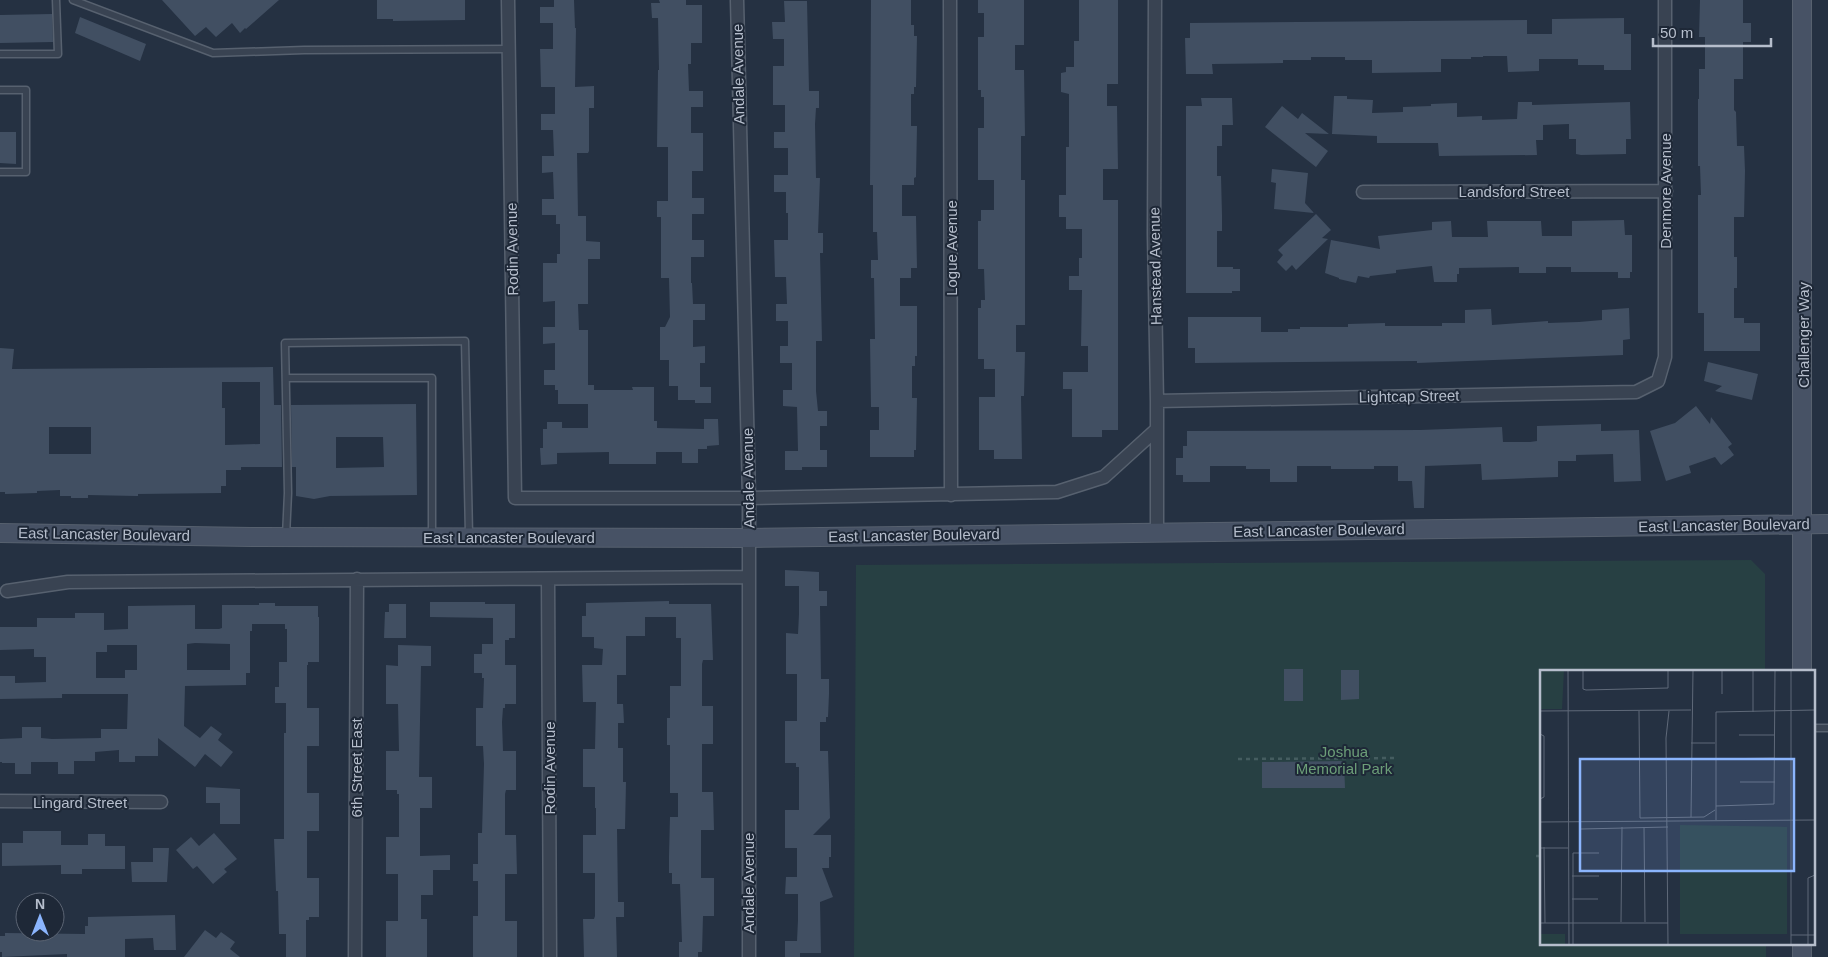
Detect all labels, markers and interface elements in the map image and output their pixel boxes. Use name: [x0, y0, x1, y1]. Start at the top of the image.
scale bar: [1653, 15, 1770, 47]
street label: Andale Avenue: [729, 24, 747, 124]
text: 50 m: [1660, 24, 1693, 41]
street label: Denmore Avenue: [1657, 133, 1674, 249]
street label: Landsford Street: [1459, 183, 1570, 200]
street label: Logue Avenue: [943, 200, 960, 296]
street label: Rodin Avenue: [503, 202, 521, 296]
street label: Hanstead Avenue: [1145, 207, 1165, 325]
street label: Challenger Way: [1795, 281, 1812, 388]
street label: Lightcap Street: [1358, 387, 1460, 405]
street label: Andale Avenue: [739, 428, 757, 528]
street label: East Lancaster Boulevard: [1638, 515, 1810, 535]
street label: East Lancaster Boulevard: [1233, 520, 1405, 540]
street label: East Lancaster Boulevard: [18, 524, 190, 544]
street label: East Lancaster Boulevard: [828, 525, 1000, 545]
street label: East Lancaster Boulevard: [423, 529, 595, 546]
inset map: [1540, 670, 1816, 944]
street label: 6th Street East: [348, 718, 365, 818]
street label: Rodin Avenue: [541, 721, 558, 815]
park label: Joshua Memorial Park: [1296, 743, 1393, 777]
street label: Lingard Street: [33, 794, 128, 811]
street label: Andale Avenue: [740, 833, 757, 933]
north arrow: [15, 892, 65, 942]
text: N: [35, 896, 45, 912]

